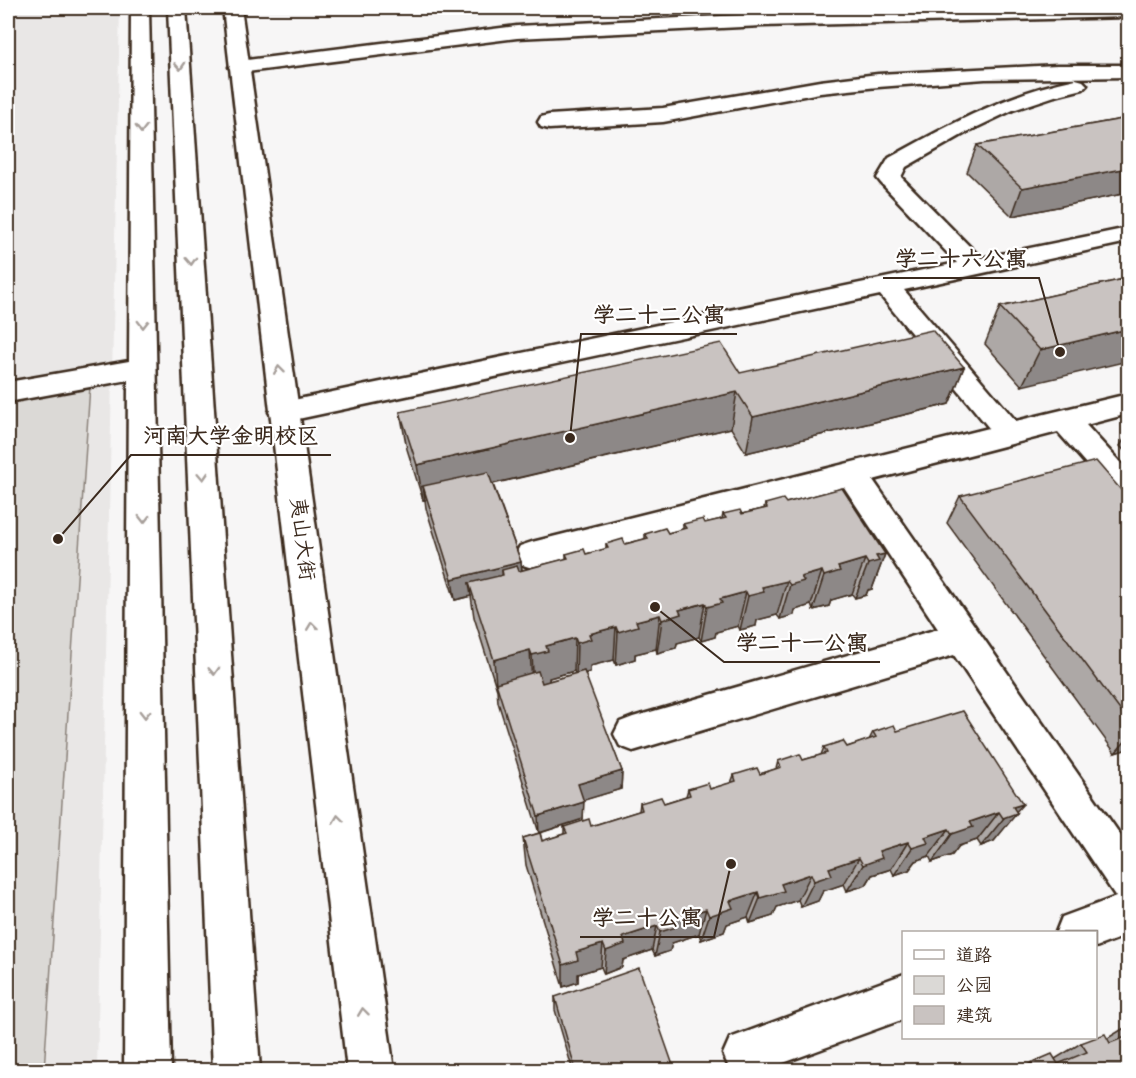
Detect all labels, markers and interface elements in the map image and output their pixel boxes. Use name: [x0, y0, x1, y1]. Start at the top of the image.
one-way arrow: [174, 61, 187, 70]
one-way arrow: [135, 124, 147, 133]
callout: 学二十六公寓: [883, 238, 1039, 278]
text: 学二十六公寓: [895, 245, 1027, 277]
one-way arrow: [185, 256, 198, 265]
callout: 学二十二公寓: [581, 294, 737, 334]
text: 学二十二公寓: [593, 301, 725, 333]
one-way arrow: [137, 319, 149, 328]
one-way arrow: [273, 365, 285, 375]
callout: 河南大学金明校区: [131, 415, 331, 455]
text: 河南大学金明校区: [143, 422, 319, 454]
one-way arrow: [197, 472, 210, 481]
street label: 夷山大街: [281, 495, 321, 583]
one-way arrow: [138, 514, 150, 523]
one-way arrow: [307, 621, 319, 630]
callout: 学二十一公寓: [724, 622, 880, 662]
text: 学二十一公寓: [736, 629, 868, 661]
one-way arrow: [208, 666, 221, 675]
one-way arrow: [139, 709, 151, 718]
one-way arrow: [332, 815, 344, 824]
callout: 学二十公寓: [580, 897, 714, 937]
text: 学二十公寓: [592, 904, 702, 936]
legend: [902, 931, 1097, 1039]
text: 道路: [956, 944, 992, 970]
text: 公园: [956, 974, 992, 1000]
text: 建筑: [956, 1004, 992, 1030]
one-way arrow: [357, 1008, 370, 1017]

